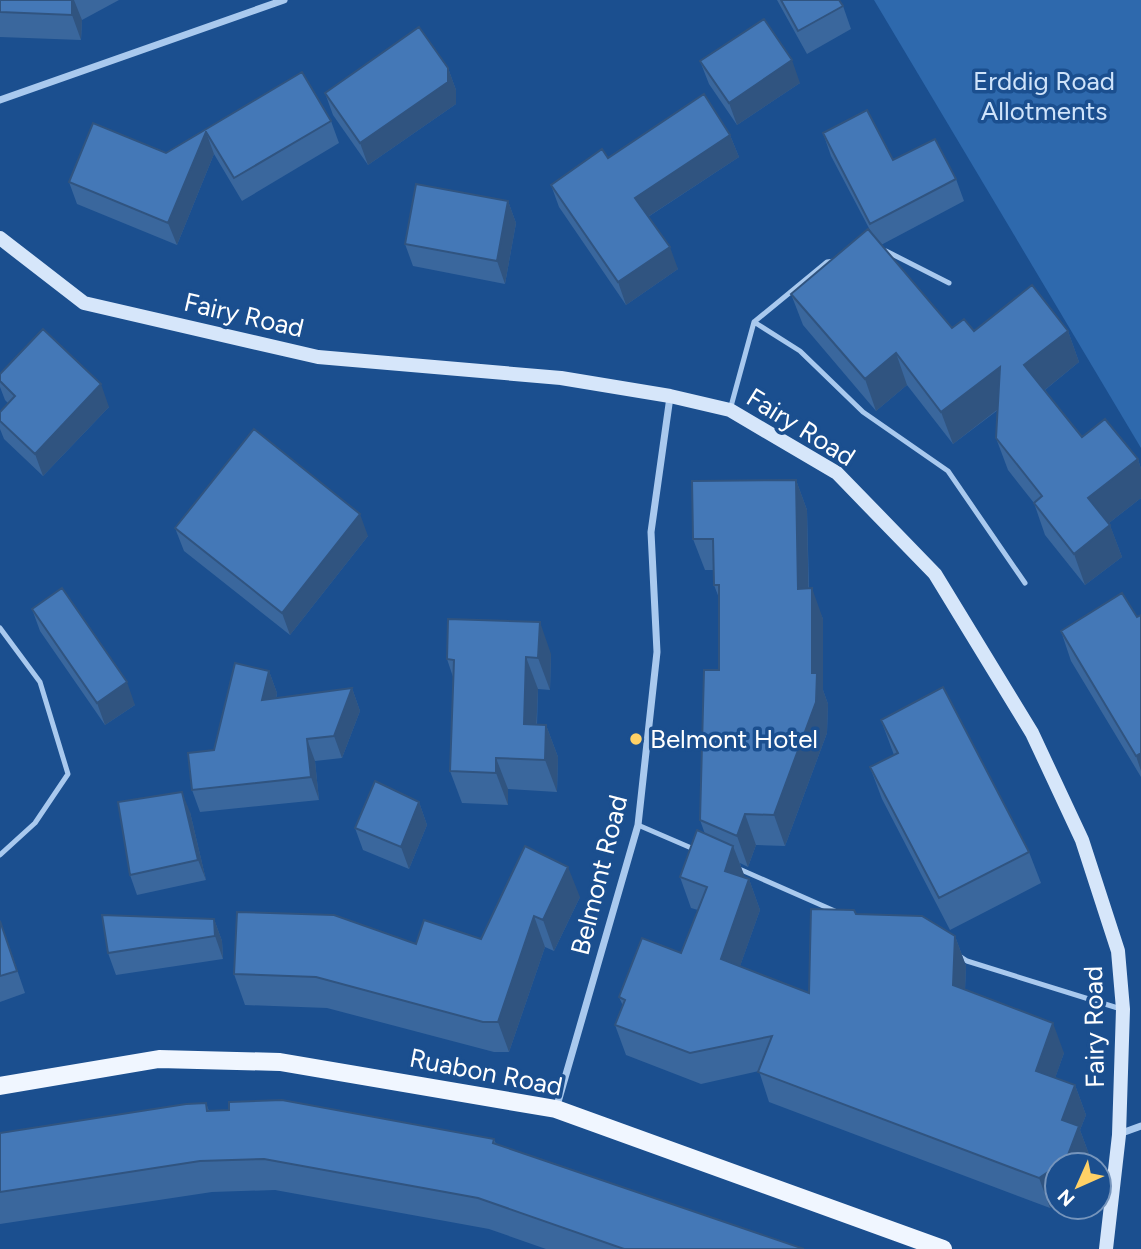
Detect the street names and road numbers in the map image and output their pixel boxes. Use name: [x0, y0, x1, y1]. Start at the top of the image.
street label: Fairy Road: [181, 286, 307, 344]
street label: Fairy Road: [741, 381, 861, 473]
street label: Belmont Road: [564, 792, 634, 958]
street label: Fairy Road: [1077, 966, 1111, 1088]
street label: Ruabon Road: [407, 1041, 565, 1103]

